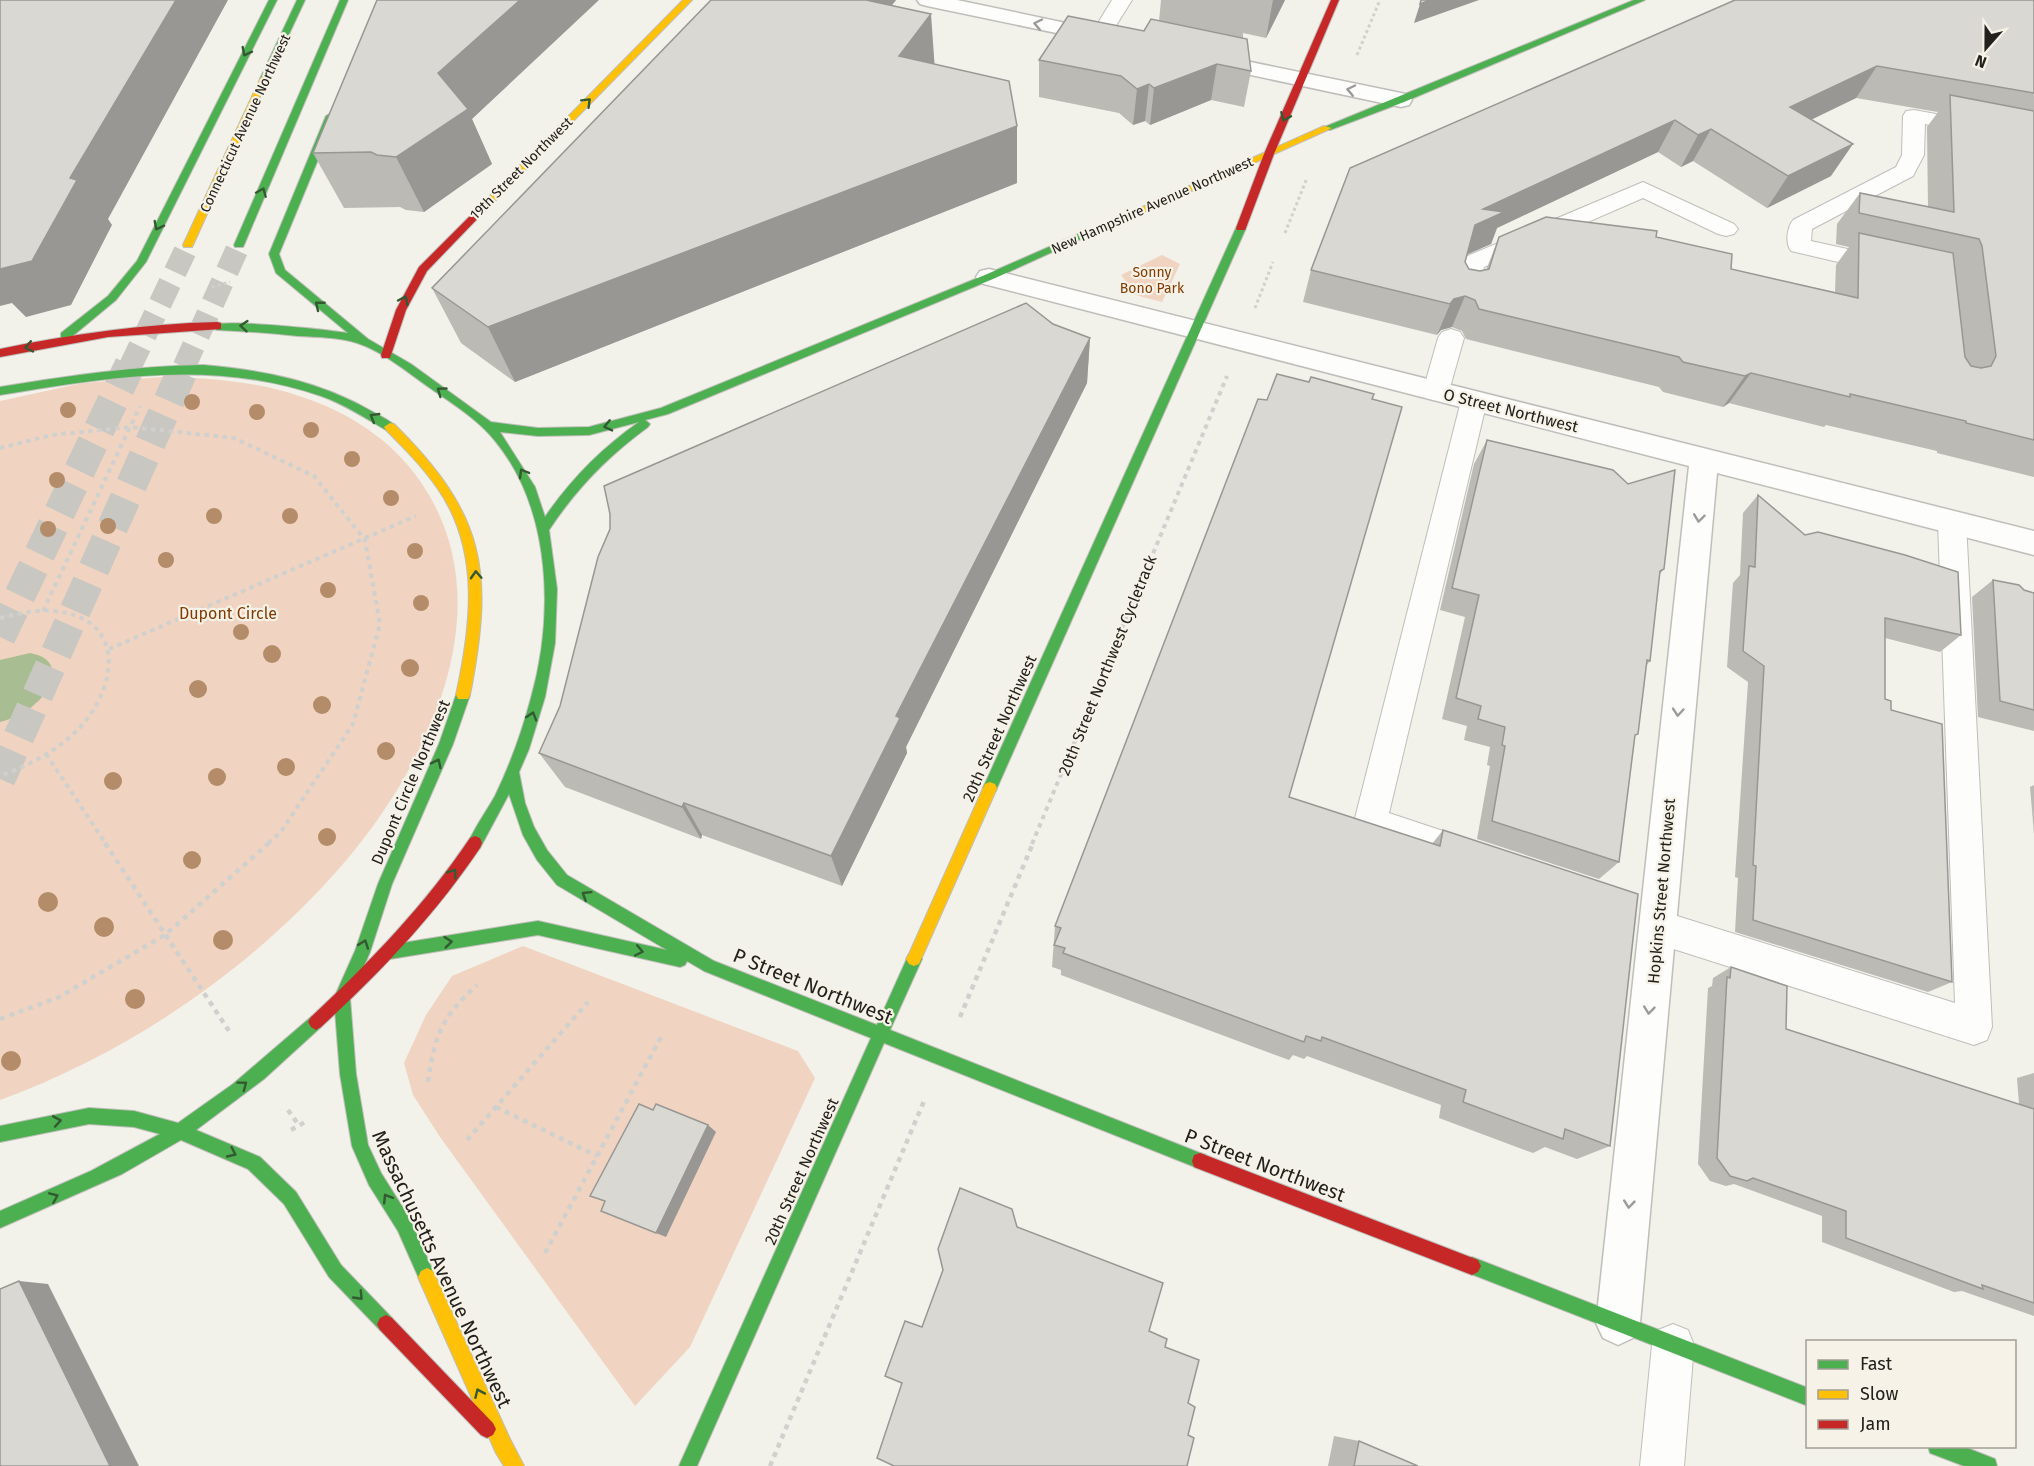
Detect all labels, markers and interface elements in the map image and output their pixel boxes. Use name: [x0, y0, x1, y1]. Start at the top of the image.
one-way arrow: [1034, 18, 1044, 31]
north arrow: [1956, 18, 2016, 78]
street label: Connecticut Avenue Northwest: [197, 31, 295, 215]
one-way arrow: [242, 46, 254, 57]
text: N: [1972, 51, 1989, 72]
one-way arrow: [1346, 84, 1356, 97]
one-way arrow: [579, 98, 590, 109]
one-way arrow: [1280, 110, 1292, 121]
street label: 19th Street Northwest: [467, 113, 577, 223]
street label: New Hampshire Avenue Northwest: [1049, 153, 1257, 258]
one-way arrow: [255, 187, 267, 198]
one-way arrow: [154, 220, 166, 231]
park label: Sonny Bono Park: [1120, 264, 1185, 297]
one-way arrow: [397, 295, 409, 306]
one-way arrow: [314, 301, 325, 312]
one-way arrow: [239, 320, 248, 333]
one-way arrow: [24, 339, 34, 352]
street label: O Street Northwest: [1442, 385, 1580, 436]
one-way arrow: [437, 387, 448, 398]
one-way arrow: [370, 413, 380, 425]
one-way arrow: [603, 419, 613, 432]
one-way arrow: [519, 469, 530, 479]
one-way arrow: [1693, 513, 1705, 522]
street label: 20th Street Northwest Cycletrack: [1054, 551, 1161, 778]
one-way arrow: [470, 570, 483, 579]
park label: Dupont Circle: [179, 604, 277, 623]
street label: 20th Street Northwest: [958, 652, 1041, 805]
street label: Dupont Circle Northwest: [367, 697, 454, 868]
one-way arrow: [1672, 707, 1685, 716]
one-way arrow: [524, 711, 537, 722]
one-way arrow: [430, 759, 442, 770]
street label: Hopkins Street Northwest: [1644, 797, 1679, 985]
one-way arrow: [446, 869, 457, 880]
one-way arrow: [582, 890, 592, 902]
one-way arrow: [443, 936, 452, 949]
one-way arrow: [357, 939, 370, 950]
street label: P Street Northwest: [730, 943, 897, 1029]
one-way arrow: [634, 944, 644, 957]
one-way arrow: [1643, 1006, 1656, 1015]
one-way arrow: [236, 1082, 247, 1093]
street label: 20th Street Northwest: [760, 1095, 843, 1248]
one-way arrow: [52, 1115, 62, 1128]
street label: P Street Northwest: [1181, 1123, 1350, 1207]
street label: Massachusetts Avenue Northwest: [367, 1127, 517, 1412]
one-way arrow: [226, 1145, 237, 1157]
one-way arrow: [48, 1192, 59, 1204]
one-way arrow: [382, 1194, 394, 1204]
one-way arrow: [1623, 1200, 1636, 1209]
one-way arrow: [352, 1290, 363, 1300]
legend: [1806, 1340, 2016, 1448]
text: Fast: [1860, 1353, 1893, 1375]
text: Slow: [1860, 1383, 1899, 1405]
one-way arrow: [474, 1388, 486, 1399]
text: Jam: [1860, 1413, 1891, 1435]

